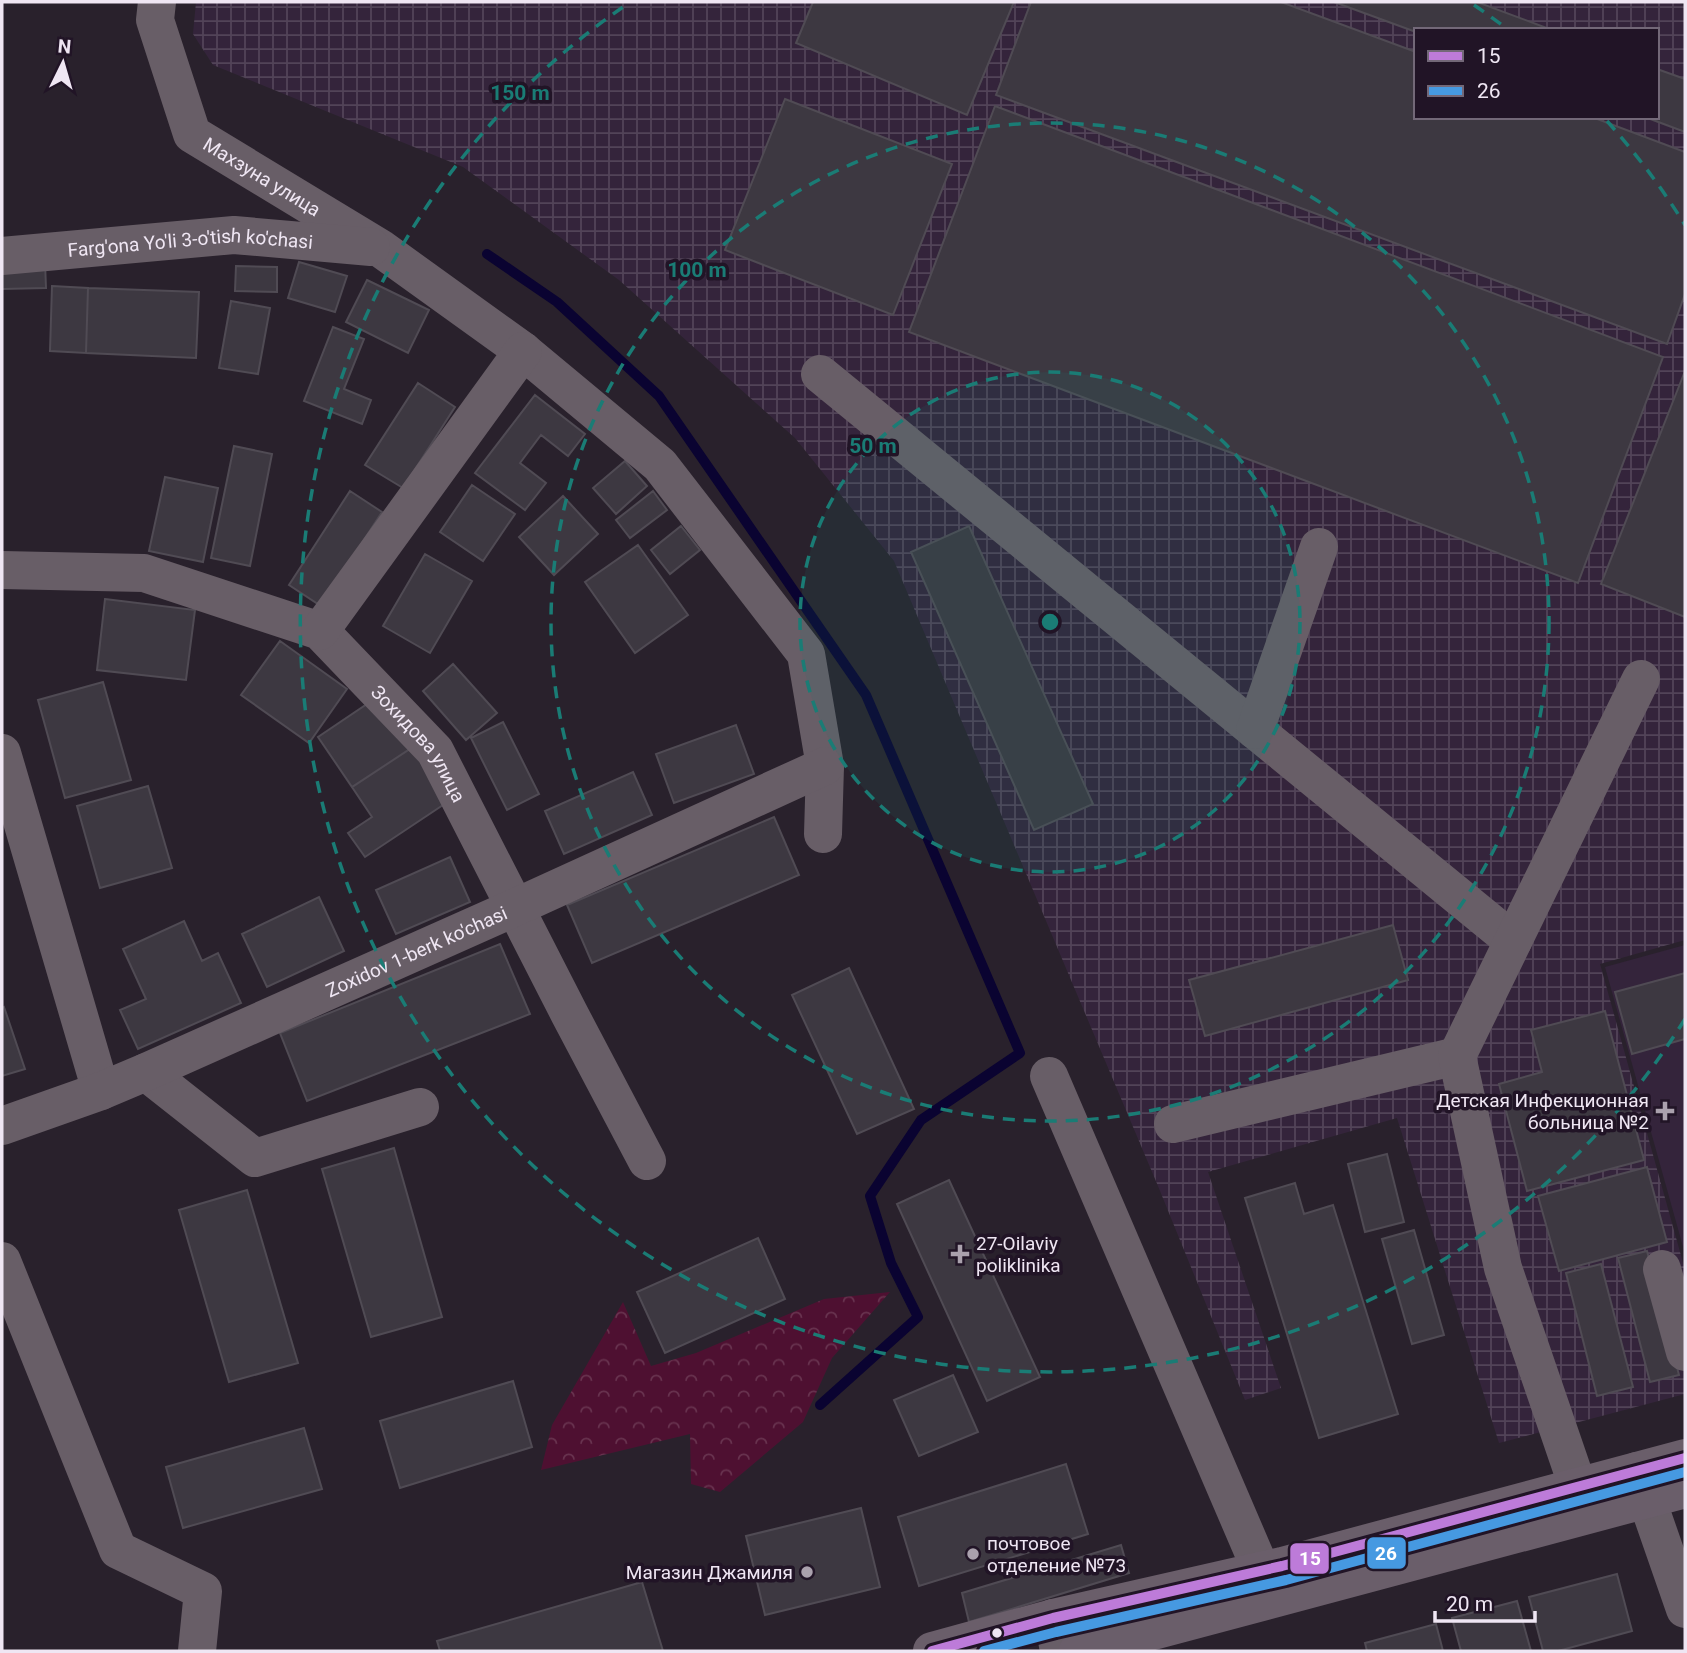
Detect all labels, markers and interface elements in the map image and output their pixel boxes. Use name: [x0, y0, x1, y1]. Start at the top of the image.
north arrow: [28, 28, 98, 98]
legend: [1414, 28, 1659, 119]
text: N: [57, 35, 72, 59]
text: 15: [1477, 44, 1501, 68]
text: 26: [1477, 79, 1501, 103]
text: 150 m: [490, 81, 550, 105]
street label: Махзуна улица: [199, 133, 325, 221]
street label: Farg'ona Yo'li 3-o'tish ko'chasi: [67, 224, 314, 262]
text: 100 m: [667, 258, 727, 282]
text: 50 m: [849, 434, 897, 458]
centre of rings: [1038, 610, 1062, 634]
street label: Зохидова улица: [366, 681, 470, 806]
street label: Zoxidov 1-berk ko'chasi: [322, 901, 511, 1002]
place label: Детская Инфекционная больница №2: [1436, 1089, 1649, 1134]
marker: Детская Инфекционная больница №2: [1655, 1101, 1675, 1121]
place label: 27-Oilaviy poliklinika: [976, 1232, 1061, 1277]
marker: 27-Oilaviy poliklinika: [950, 1244, 970, 1264]
place label: почтовое отделение №73: [987, 1532, 1126, 1577]
line badge: 26: [1366, 1536, 1407, 1570]
line badge: 15: [1289, 1542, 1330, 1575]
text: 26: [1375, 1542, 1397, 1565]
marker: почтовое отделение №73: [965, 1546, 981, 1562]
text: 15: [1299, 1547, 1321, 1570]
place label: Магазин Джамиля: [626, 1561, 793, 1584]
marker: Магазин Джамиля: [799, 1564, 815, 1580]
scale bar: [1435, 1580, 1535, 1624]
text: 20 m: [1446, 1592, 1493, 1616]
unlabelled marker: [990, 1626, 1004, 1640]

